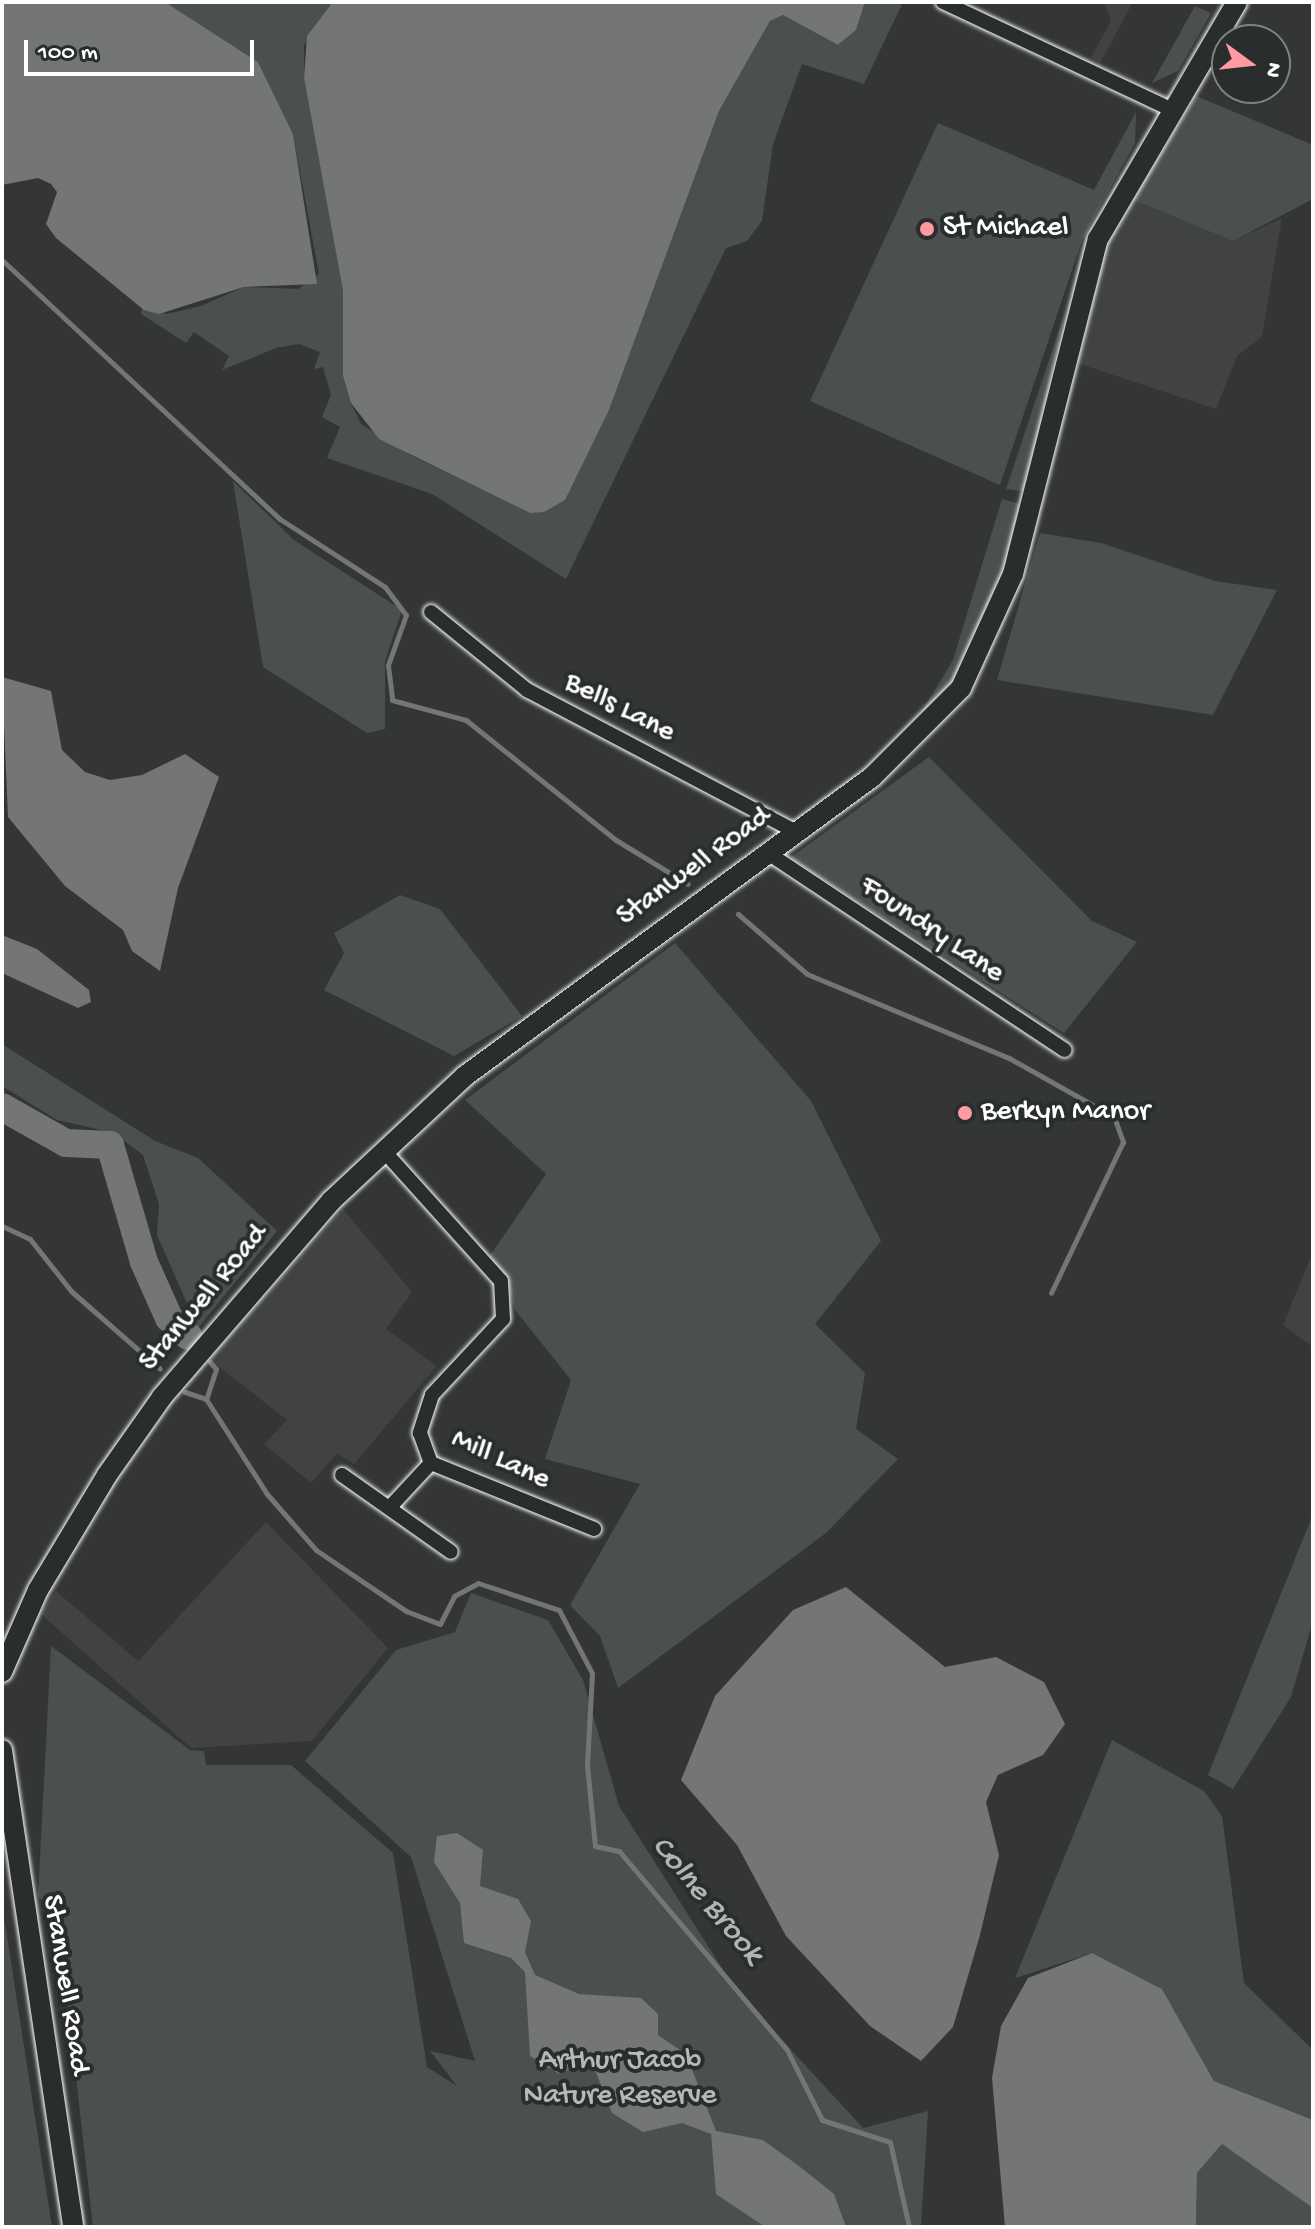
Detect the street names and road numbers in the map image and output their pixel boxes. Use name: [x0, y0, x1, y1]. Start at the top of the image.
street label: Bells Lane: [558, 666, 680, 752]
street label: Stanwell Road: [611, 800, 779, 936]
street label: Foundry Lane: [852, 869, 1010, 993]
street label: Stanwell Road: [133, 1218, 277, 1380]
street label: Mill Lane: [445, 1422, 555, 1500]
street label: Stanwell Road: [32, 1892, 96, 2078]

